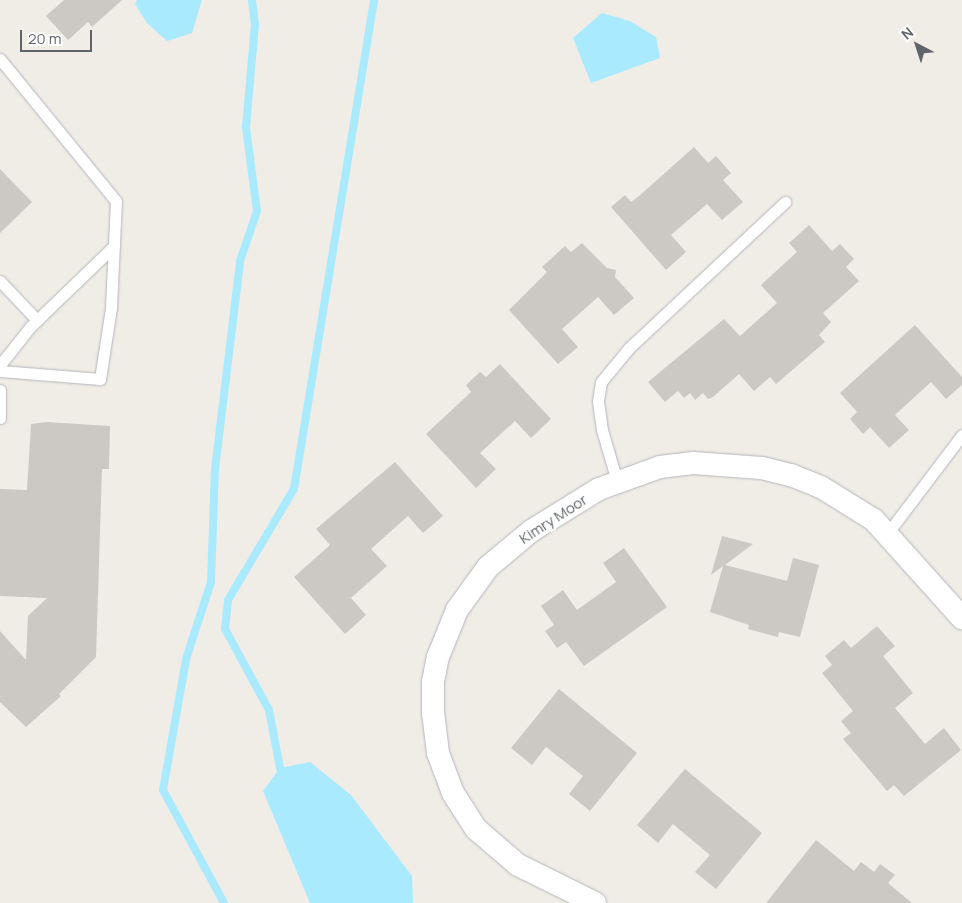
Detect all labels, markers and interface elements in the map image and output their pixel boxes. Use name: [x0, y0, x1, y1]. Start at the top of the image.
scale bar: [22, 20, 95, 52]
north arrow: [892, 20, 942, 70]
text: N: [897, 23, 917, 44]
text: 20 m: [28, 28, 61, 49]
street label: Kimry Moor: [516, 490, 590, 548]

